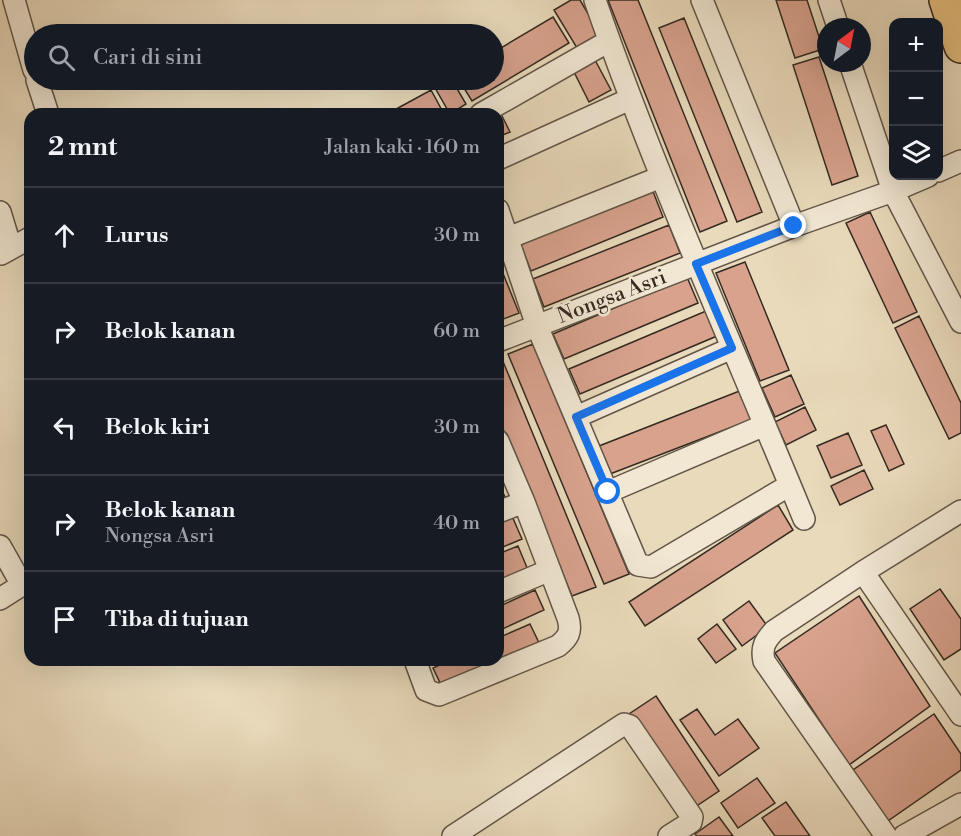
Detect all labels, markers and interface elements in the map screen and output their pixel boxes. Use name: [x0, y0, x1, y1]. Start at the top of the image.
north arrow: [817, 18, 871, 72]
map controls: [889, 18, 943, 180]
button: +: [889, 18, 943, 72]
search box: [24, 24, 504, 90]
icon: search: [45, 41, 78, 74]
text: Cari di sini: [93, 44, 203, 71]
button: −: [889, 72, 943, 126]
button: layers: [889, 126, 943, 180]
text: 2 mnt: [48, 131, 117, 163]
text: Jalan kaki · 160 m: [325, 135, 480, 160]
route end: [780, 212, 806, 238]
icon: ahead: [48, 219, 81, 252]
text: Lurus: [105, 222, 168, 249]
text: 30 m: [434, 223, 480, 248]
street label: Nongsa Asri: [554, 264, 670, 330]
icon: right: [48, 315, 81, 348]
text: Belok kanan: [105, 318, 235, 345]
text: 60 m: [433, 319, 480, 344]
icon: left: [48, 411, 81, 444]
text: Belok kiri: [105, 414, 210, 441]
text: 30 m: [434, 415, 480, 440]
route start: [594, 478, 620, 504]
text: Belok kanan: [105, 497, 235, 524]
icon: right: [48, 507, 81, 540]
text: 40 m: [433, 511, 480, 536]
text: Nongsa Asri: [105, 524, 214, 549]
icon: arrive: [48, 603, 81, 636]
text: Tiba di tujuan: [105, 606, 249, 633]

